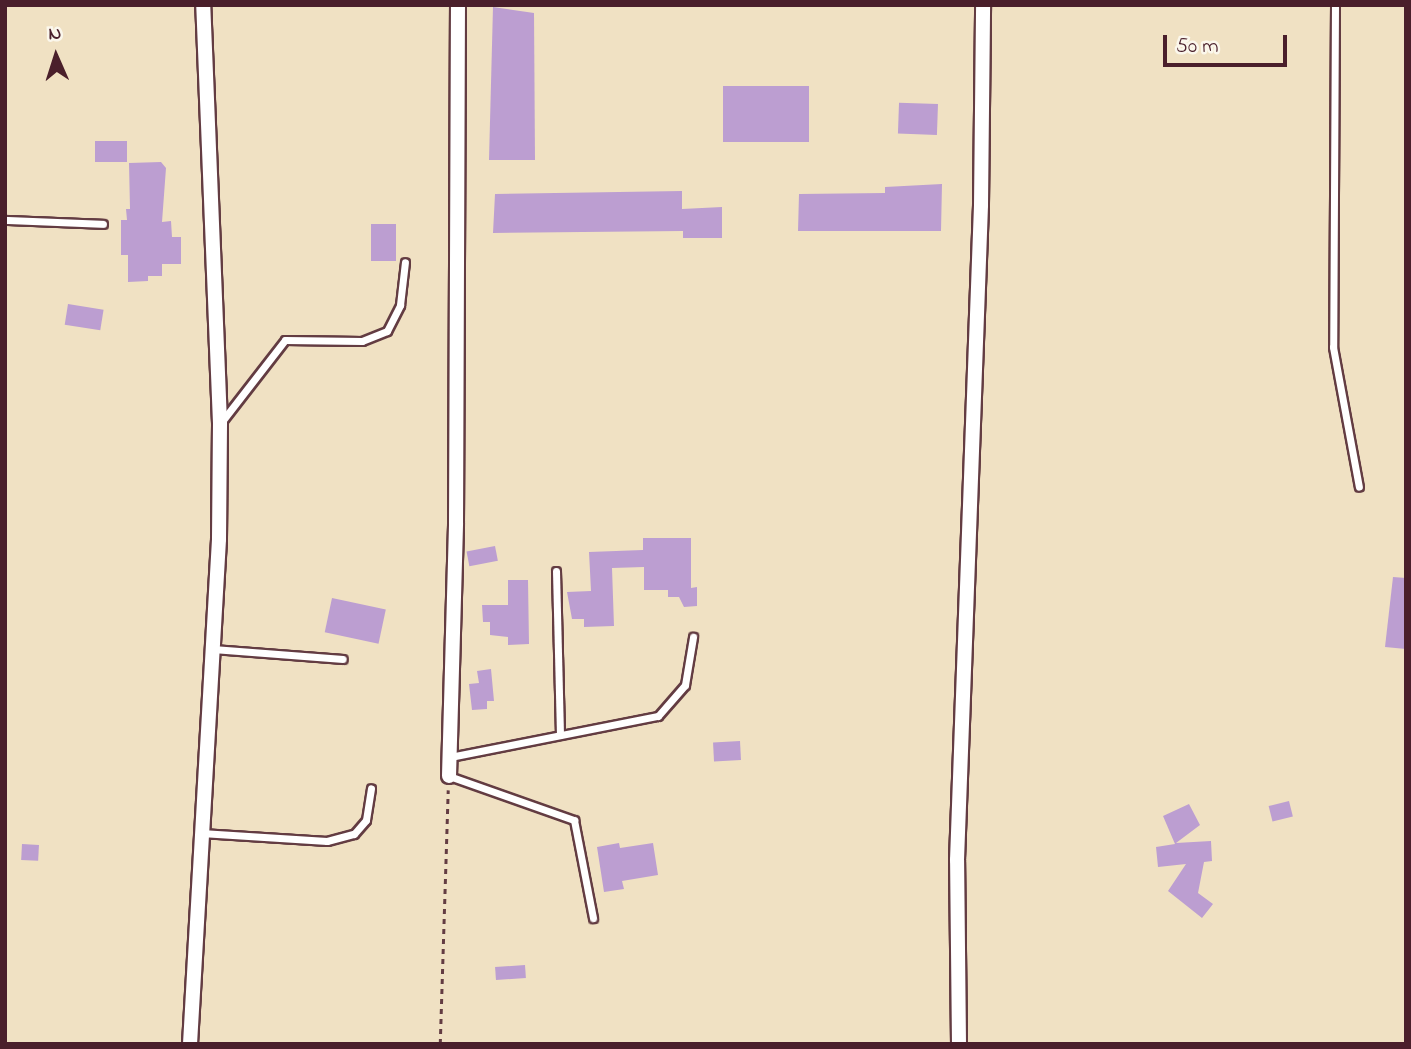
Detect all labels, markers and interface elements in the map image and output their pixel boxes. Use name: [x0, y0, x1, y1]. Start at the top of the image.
north arrow: [21, 21, 91, 91]
text: N: [48, 21, 62, 48]
scale bar: [1166, 21, 1290, 65]
text: 50 m: [1176, 32, 1219, 62]

